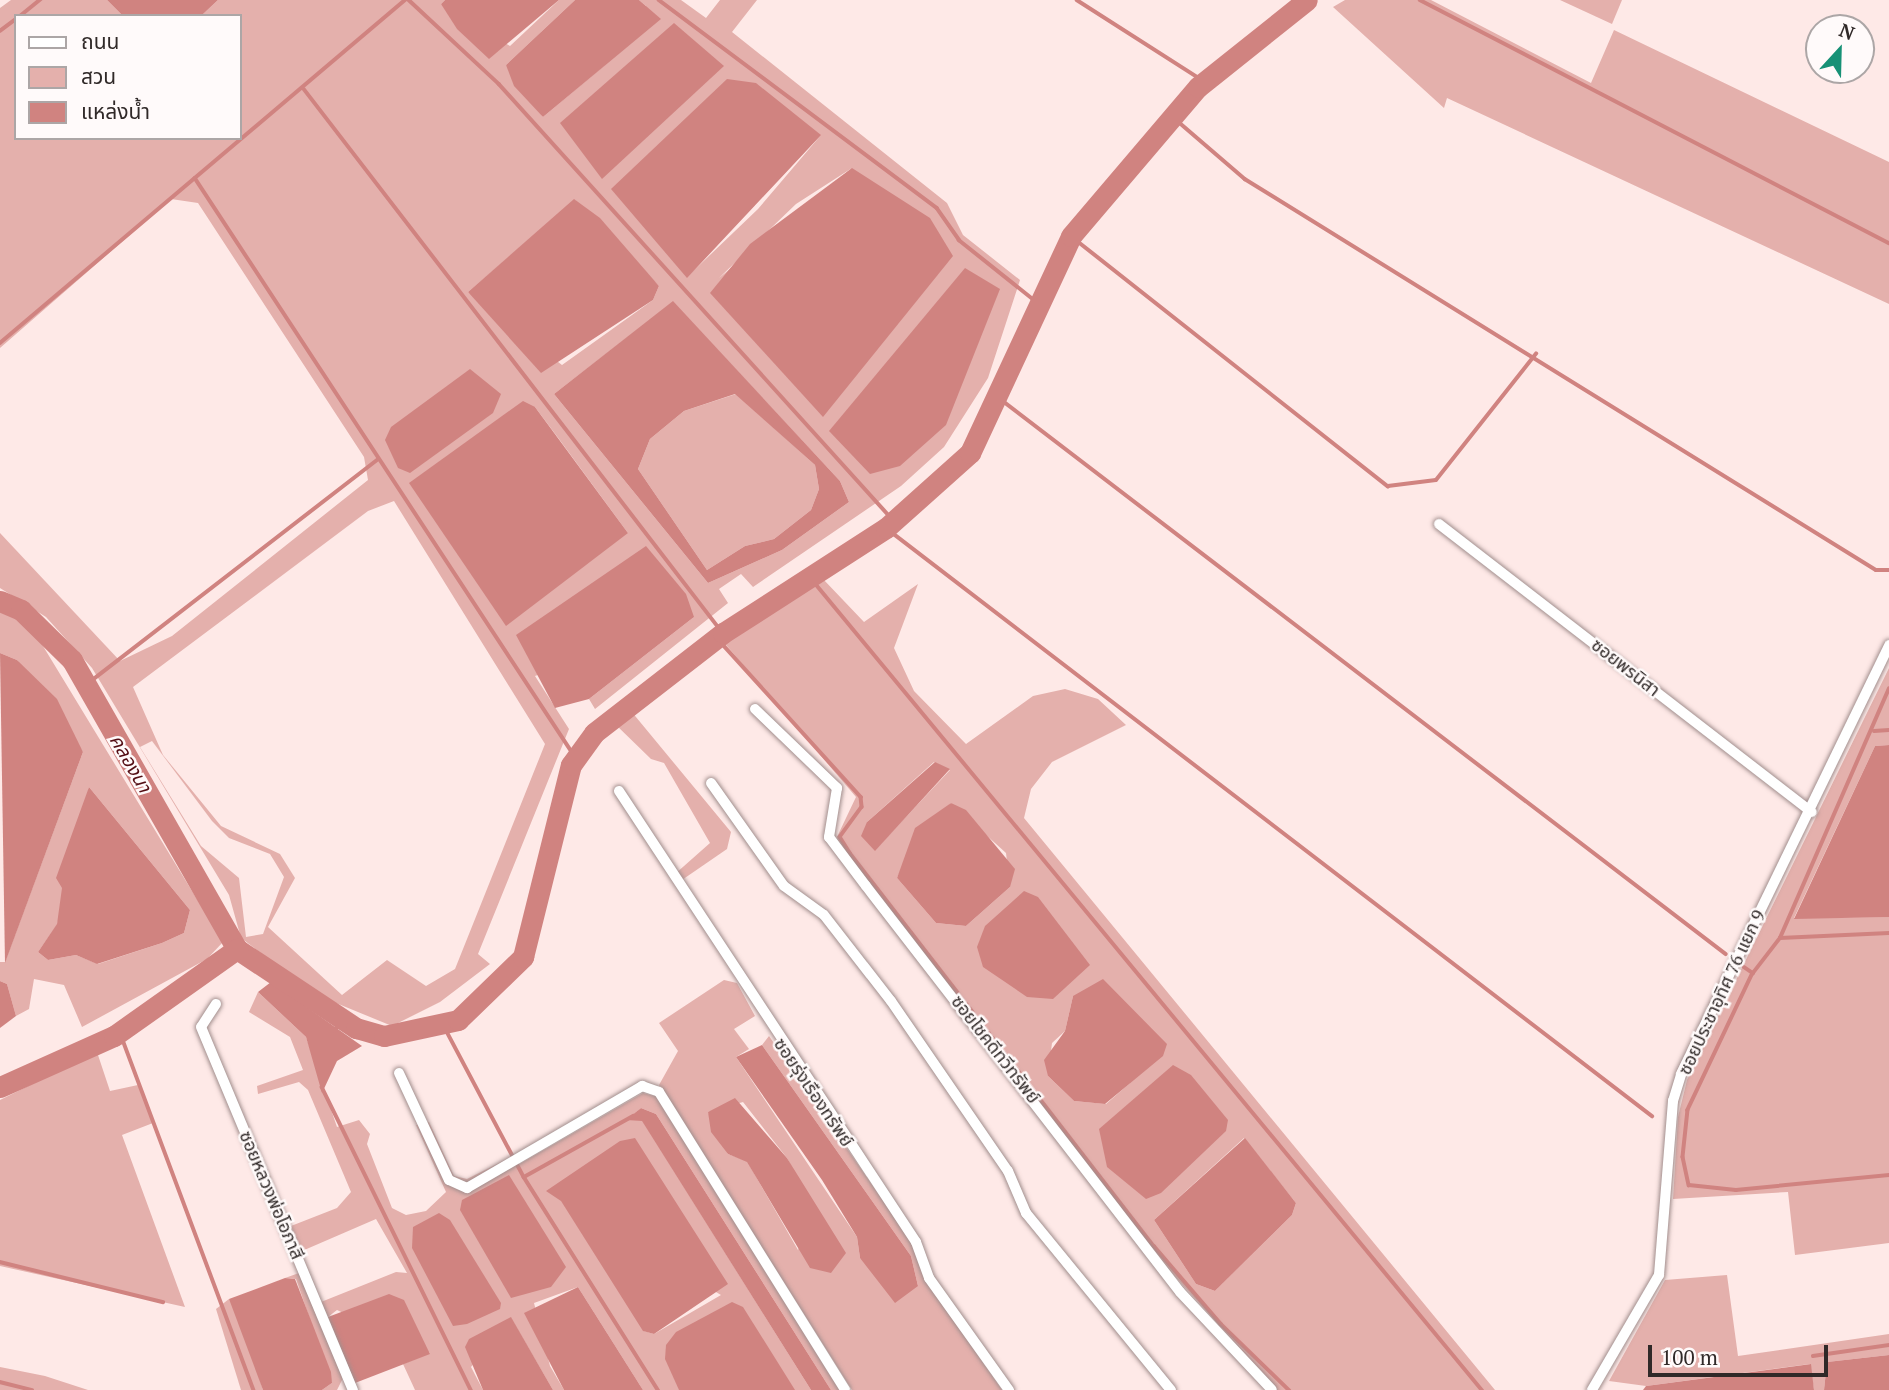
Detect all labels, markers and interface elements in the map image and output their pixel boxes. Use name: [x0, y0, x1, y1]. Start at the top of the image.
legend: [14, 14, 242, 140]
north arrow: [1805, 14, 1875, 84]
text: N: [1836, 17, 1859, 45]
text: ถนน: [81, 27, 119, 55]
text: สวน: [81, 62, 116, 90]
text: แหล่งน้ำ: [81, 97, 150, 125]
street label: ซอยพรนิสา: [1587, 634, 1665, 700]
water label: คลองนา: [105, 730, 157, 796]
street label: ซอยประชาอุทิศ 76 แยก 9: [1673, 906, 1769, 1078]
street label: ซอยโชคดีทวีทรัพย์: [947, 991, 1045, 1107]
street label: ซอยรุ่งเรืองทรัพย์: [770, 1034, 858, 1150]
street label: ซอยหลวงพ่อโอภาสี: [235, 1128, 309, 1262]
scale bar: [1651, 1330, 1831, 1374]
text: 100 m: [1661, 1343, 1718, 1371]

